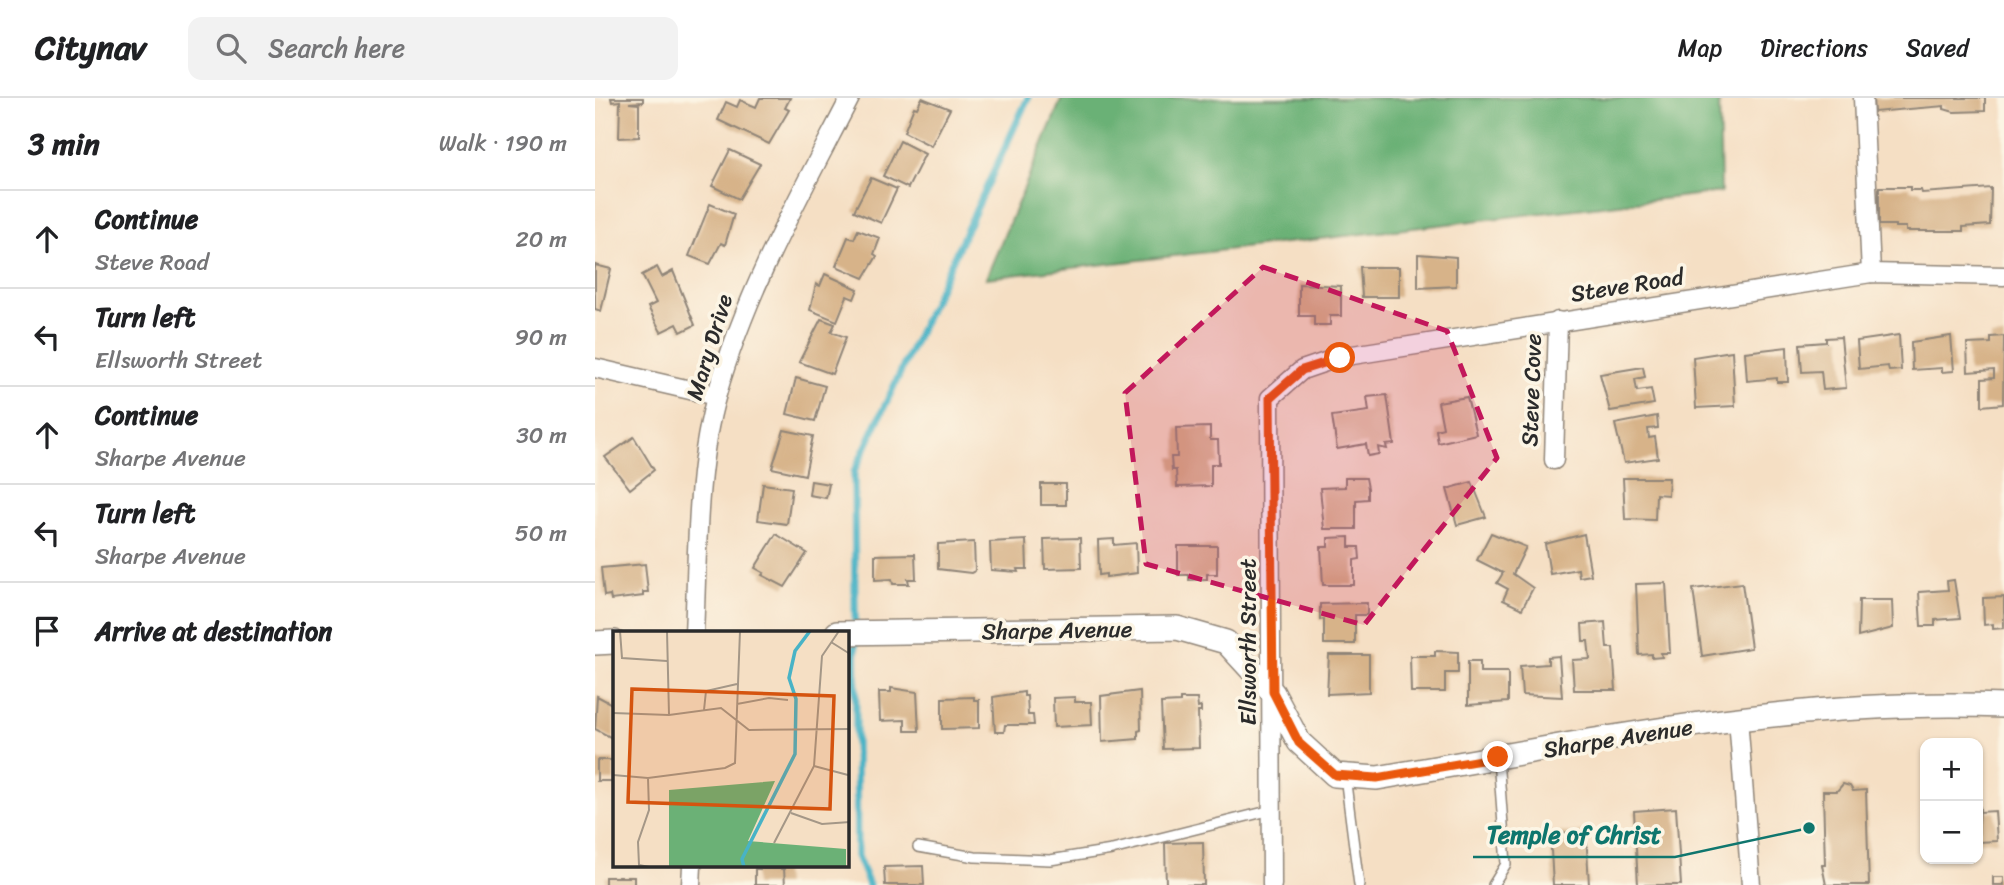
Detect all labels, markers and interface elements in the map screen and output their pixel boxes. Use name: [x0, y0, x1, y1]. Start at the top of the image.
search box: [188, 17, 678, 80]
text: Citynav: [35, 19, 146, 77]
text: Search here: [268, 25, 405, 71]
text: Map: [1678, 27, 1722, 69]
text: Directions: [1760, 27, 1868, 69]
text: Saved: [1906, 27, 1969, 69]
icon: search: [212, 29, 250, 67]
text: 3 min: [28, 117, 100, 171]
text: Walk · 190 m: [439, 123, 567, 164]
text: Continue: [95, 196, 198, 242]
text: 20 m: [516, 219, 567, 260]
icon: ahead: [28, 220, 66, 258]
text: Steve Road: [95, 242, 209, 283]
street label: Steve Road: [1568, 256, 1688, 315]
street label: Mary Drive: [674, 289, 745, 405]
text: Turn left: [95, 294, 195, 340]
text: 90 m: [515, 317, 567, 358]
icon: left: [28, 318, 66, 356]
street label: Steve Cove: [1509, 333, 1554, 447]
text: Ellsworth Street: [95, 340, 262, 381]
route start: [1324, 342, 1355, 373]
text: Continue: [95, 392, 198, 438]
text: 30 m: [516, 415, 567, 456]
icon: ahead: [28, 416, 66, 454]
text: Sharpe Avenue: [95, 438, 246, 479]
text: Turn left: [95, 490, 195, 536]
text: 50 m: [515, 513, 567, 554]
icon: left: [28, 514, 66, 552]
text: Sharpe Avenue: [95, 536, 246, 577]
street label: Ellsworth Street: [1228, 558, 1269, 726]
text: Arrive at destination: [95, 608, 332, 654]
street label: Sharpe Avenue: [981, 609, 1133, 652]
icon: arrive: [28, 612, 66, 650]
inset map: [613, 631, 849, 868]
street label: Sharpe Avenue: [1540, 706, 1696, 771]
map controls: [1920, 738, 1983, 864]
button: +: [1920, 738, 1983, 801]
route end: [1482, 741, 1513, 772]
button: −: [1920, 801, 1983, 864]
callout: Temple of Christ: [1473, 812, 1675, 857]
text: Temple of Christ: [1487, 814, 1662, 856]

